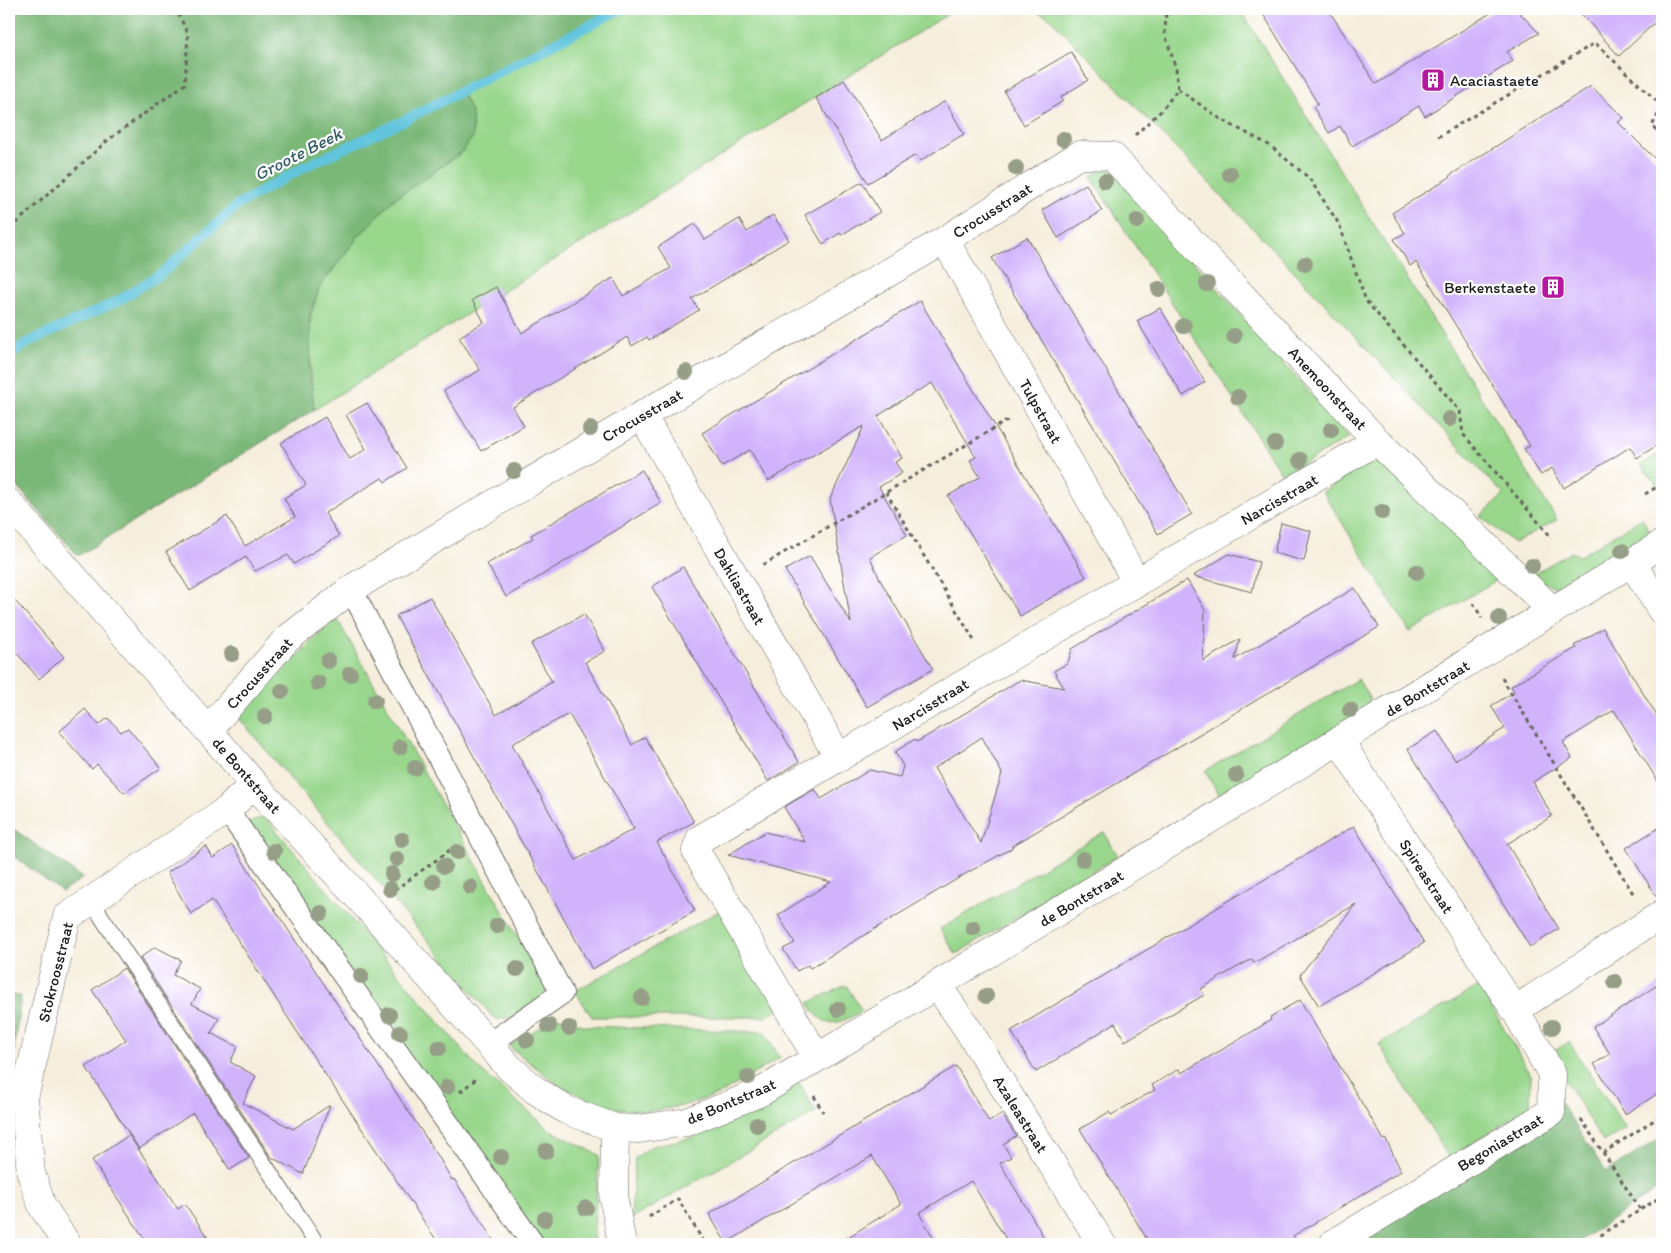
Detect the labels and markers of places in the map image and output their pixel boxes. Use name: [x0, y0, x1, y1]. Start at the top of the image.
building icon: Acaciastaete: [1420, 67, 1446, 93]
place label: Acaciastaete: [1450, 71, 1539, 90]
building icon: Berkenstaete: [1540, 274, 1566, 300]
place label: Berkenstaete: [1444, 278, 1536, 297]

